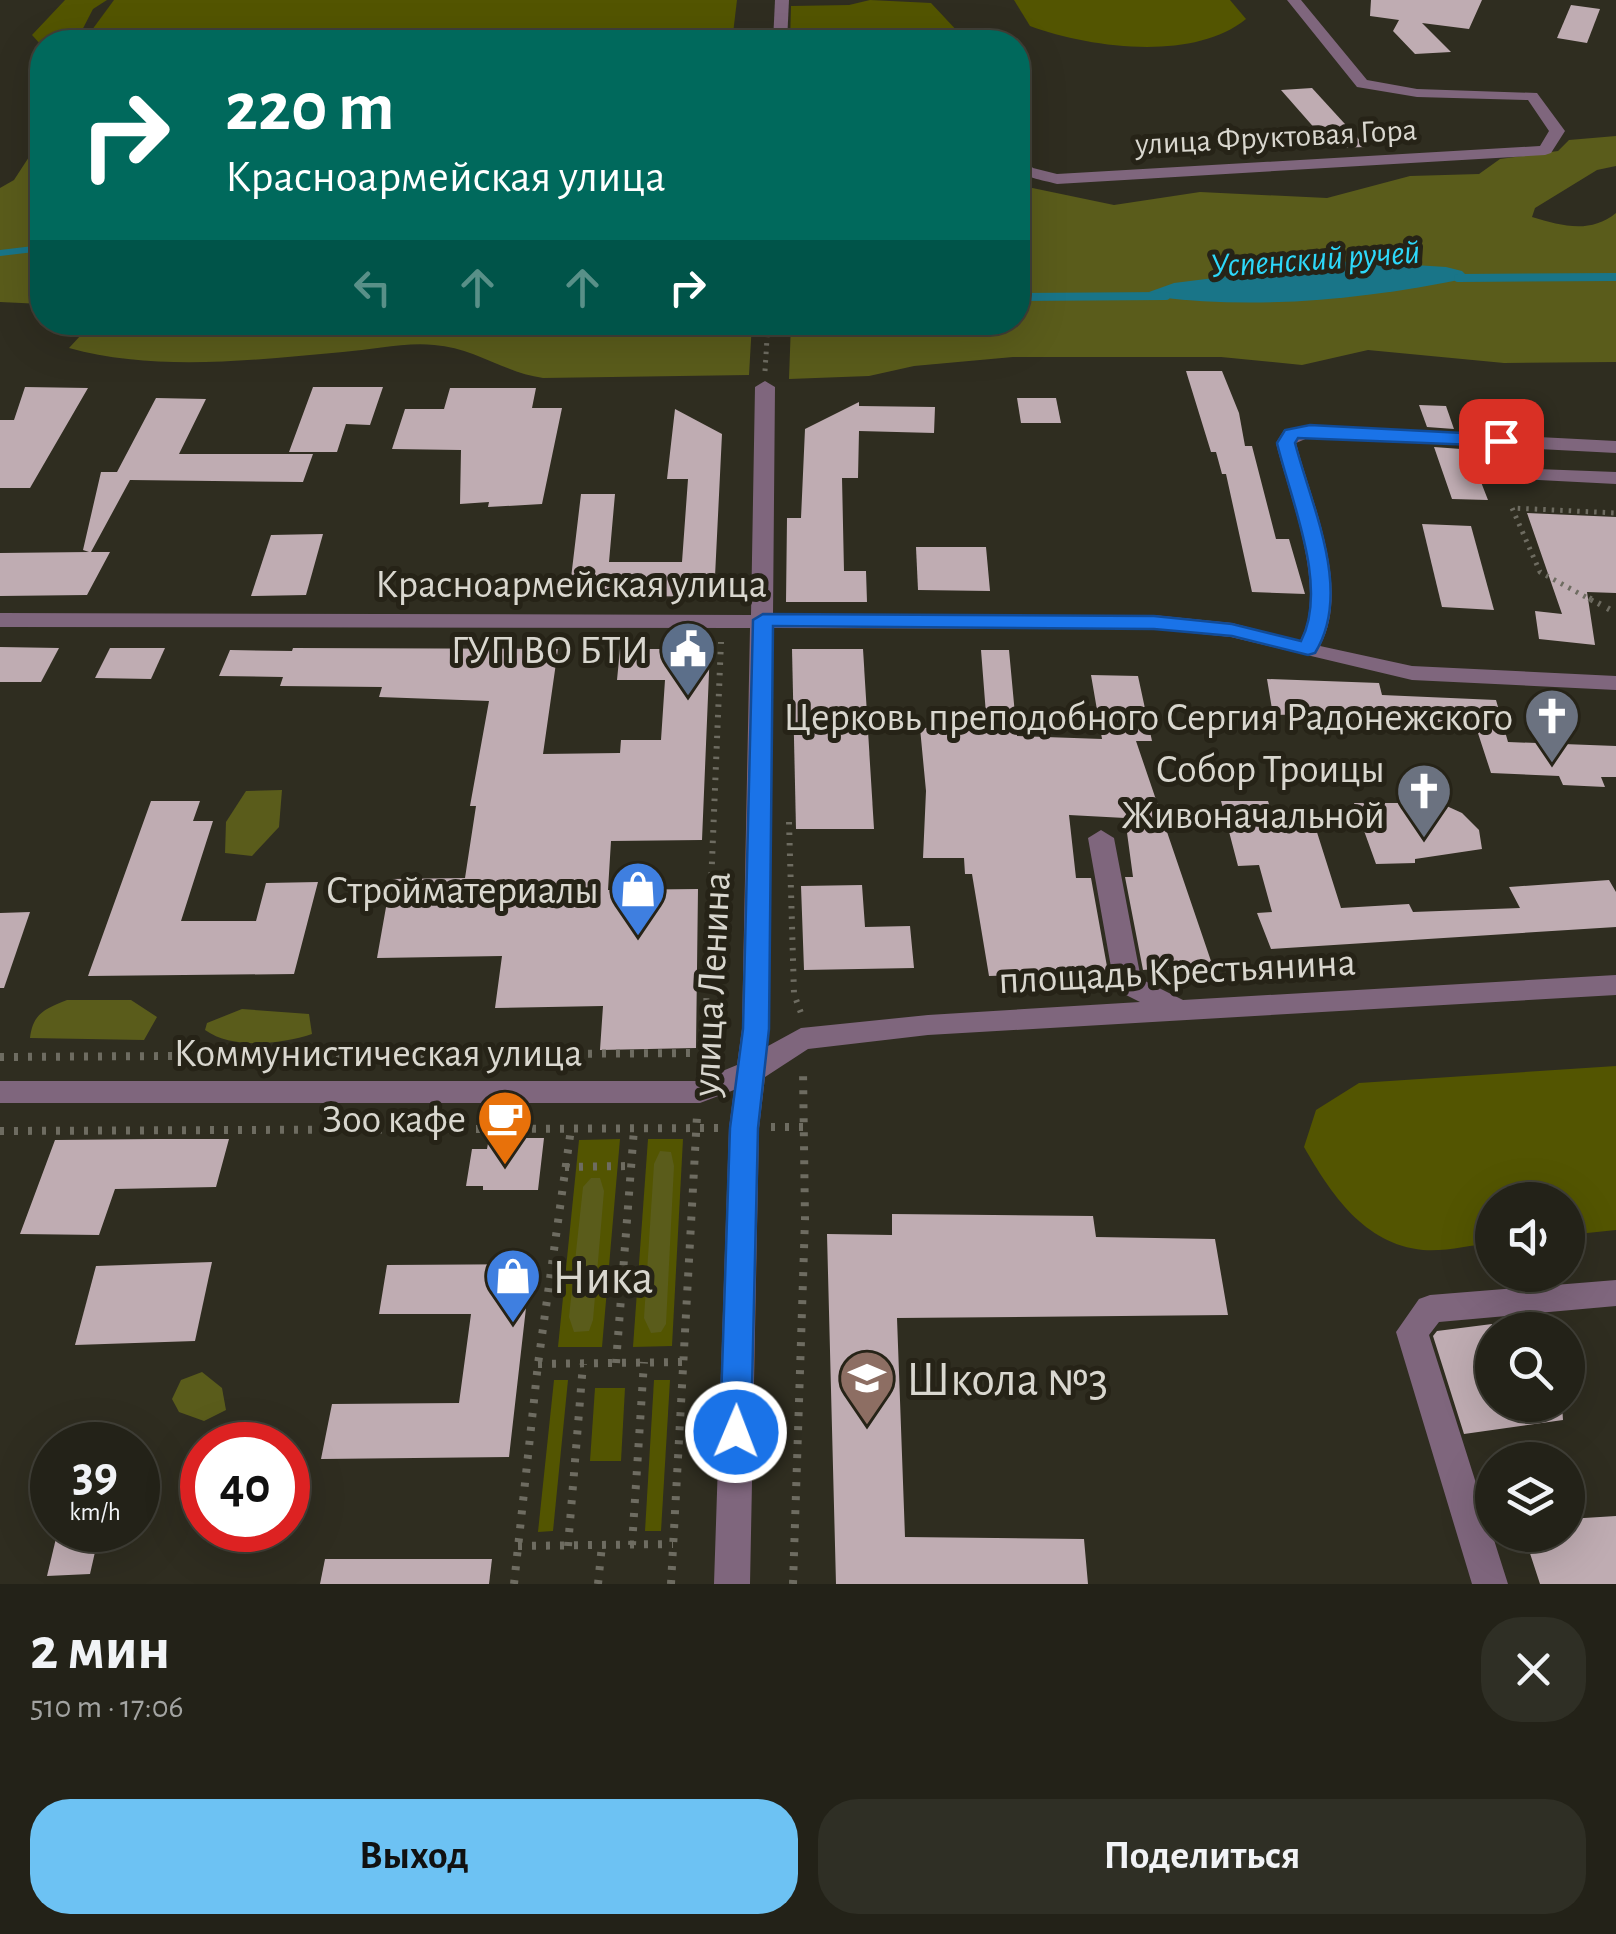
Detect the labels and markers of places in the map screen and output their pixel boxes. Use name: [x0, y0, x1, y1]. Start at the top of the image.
pin: [1459, 399, 1544, 484]
public building icon: ГУП ВО БТИ: [658, 619, 718, 698]
place label: ГУП ВО БТИ: [451, 631, 649, 671]
church icon: Церковь преподобного Сергия Радонежского: [1522, 686, 1582, 765]
place label: Церковь преподобного Сергия Радонежского: [783, 698, 1513, 738]
place label: Собор Троицы Живоначальной: [1121, 750, 1385, 836]
church icon: Собор Троицы Живоначальной: [1394, 761, 1454, 840]
shop icon: Стройматериалы: [608, 859, 668, 938]
place label: Стройматериалы: [326, 871, 599, 911]
cafe icon: Зоо кафе: [475, 1088, 535, 1167]
place label: Зоо кафе: [322, 1100, 466, 1140]
shop icon: Ника: [483, 1246, 543, 1325]
place label: Ника: [552, 1255, 654, 1303]
school or university icon: Школа №3: [837, 1348, 897, 1427]
place label: Школа №3: [906, 1357, 1108, 1405]

